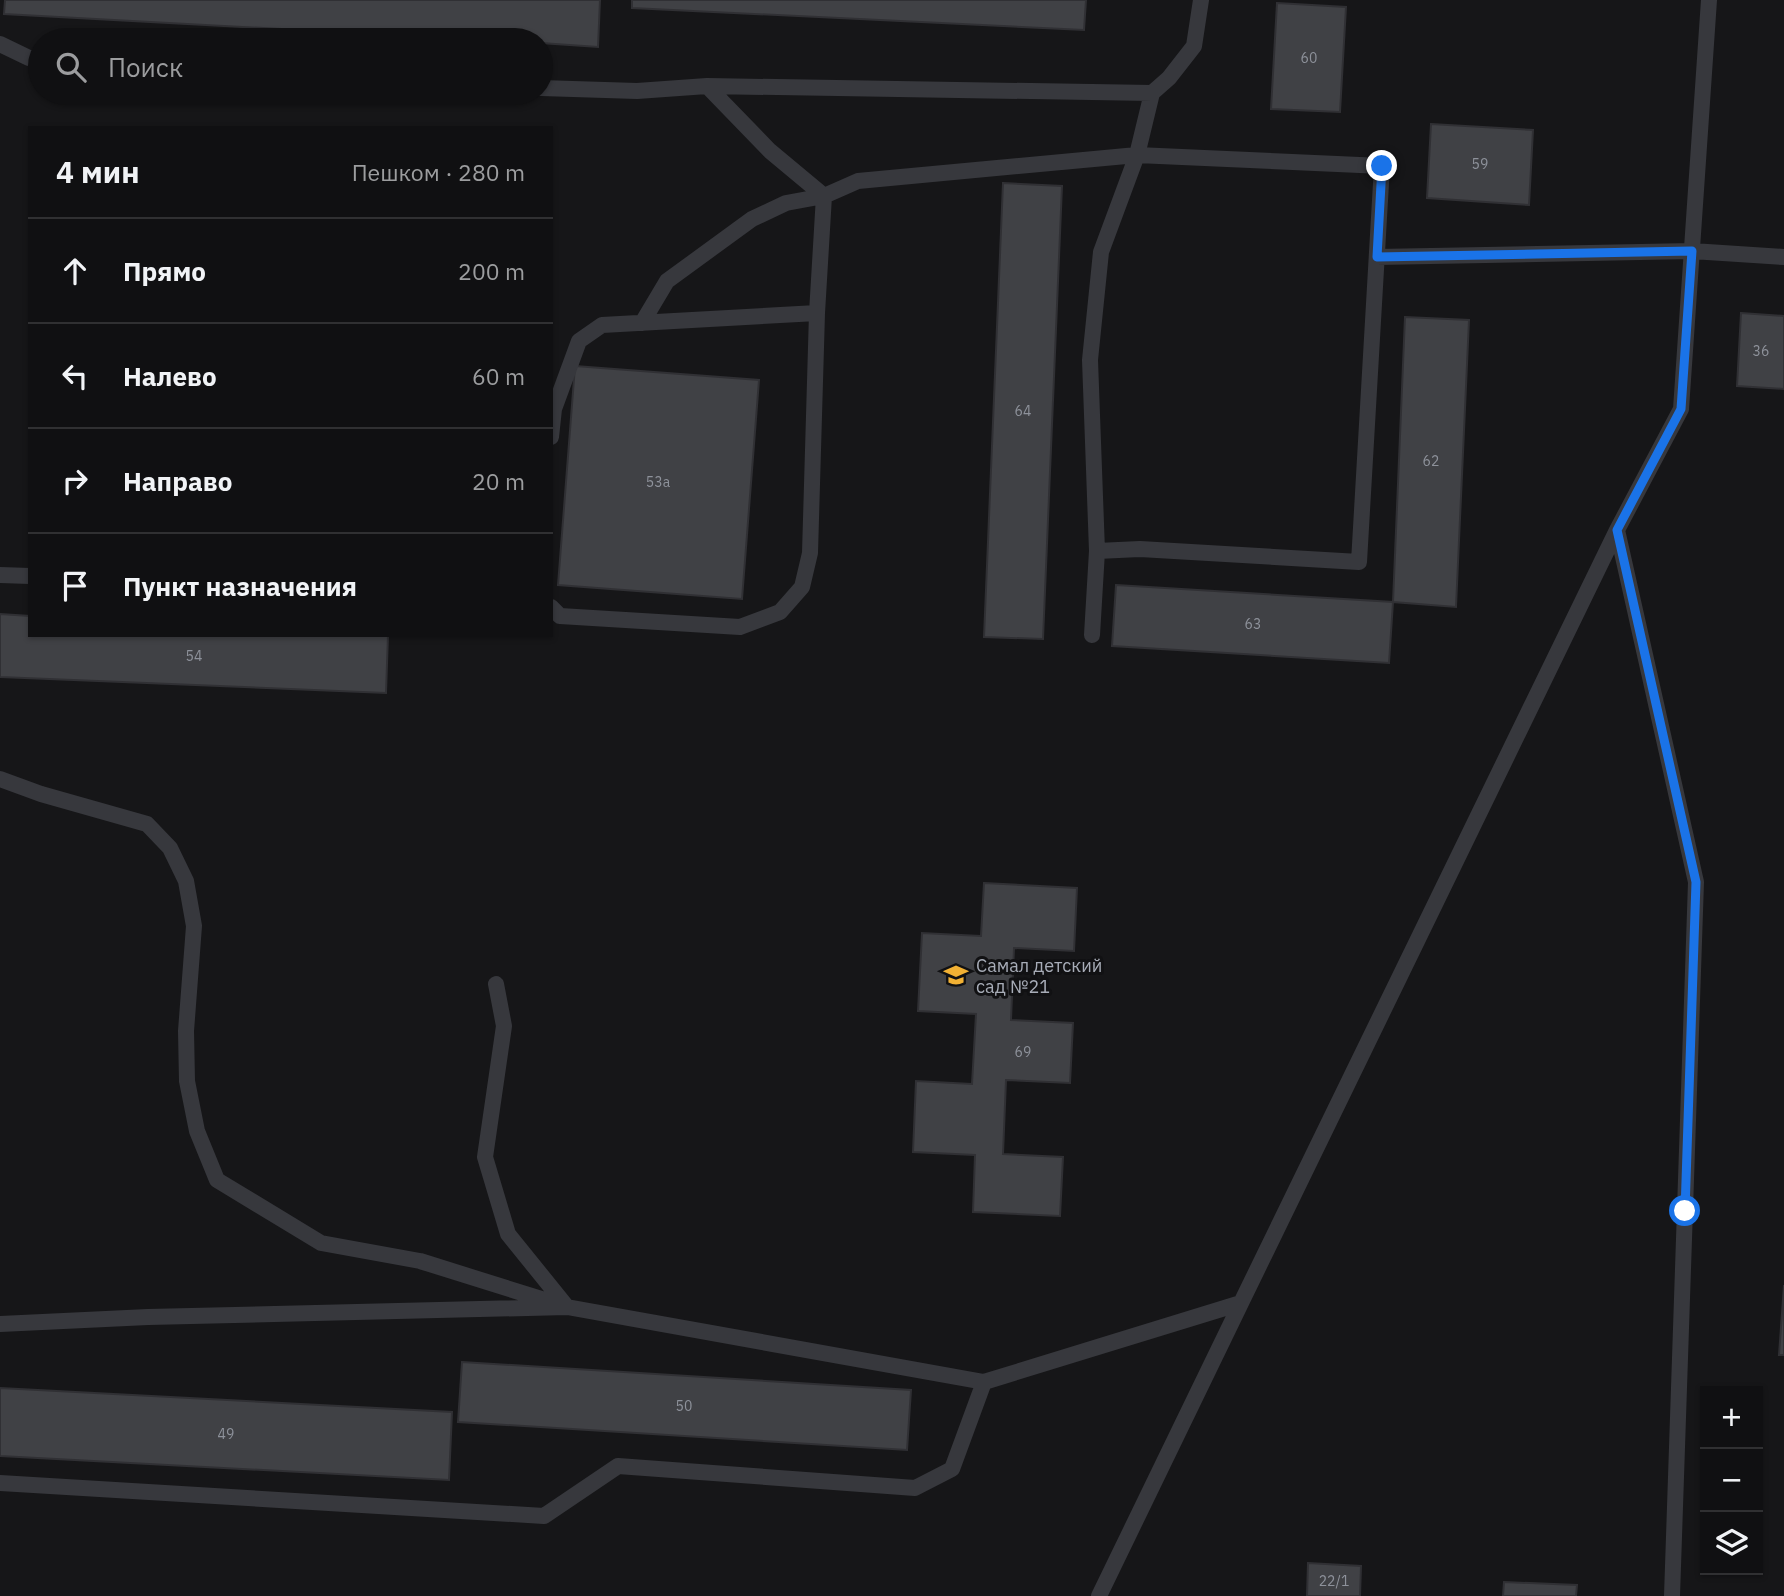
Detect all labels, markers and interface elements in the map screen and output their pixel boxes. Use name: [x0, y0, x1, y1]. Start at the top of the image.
search box: [28, 28, 553, 105]
icon: search: [52, 48, 90, 86]
house number: 60: [1301, 49, 1317, 67]
text: Поиск: [108, 50, 183, 84]
route end: [1366, 150, 1397, 181]
text: 4 мин: [56, 152, 140, 191]
house number: 59: [1472, 155, 1488, 173]
text: Пешком · 280 m: [352, 157, 525, 187]
icon: ahead: [56, 252, 94, 290]
text: Прямо: [123, 254, 206, 288]
text: 200 m: [458, 256, 525, 286]
house number: 36: [1753, 342, 1769, 360]
icon: left: [56, 357, 94, 395]
text: Налево: [123, 359, 217, 393]
text: 60 m: [472, 361, 525, 391]
house number: 64: [1015, 402, 1031, 420]
house number: 62: [1423, 452, 1439, 470]
icon: right: [56, 462, 94, 500]
text: Направо: [123, 464, 232, 498]
text: 20 m: [472, 466, 525, 496]
house number: 53а: [646, 473, 671, 491]
icon: arrive: [56, 567, 94, 605]
text: Пункт назначения: [123, 569, 357, 603]
house number: 63: [1245, 615, 1261, 633]
house number: 54: [186, 647, 202, 665]
place label: Самал детский сад №21: [976, 954, 1102, 998]
school or university icon: Самал детский сад №21: [942, 961, 970, 989]
house number: 69: [1015, 1043, 1031, 1061]
route start: [1669, 1195, 1700, 1226]
map controls: [1700, 1386, 1763, 1575]
button: +: [1700, 1386, 1763, 1449]
house number: 50: [676, 1397, 692, 1415]
house number: 49: [218, 1425, 234, 1443]
button: −: [1700, 1449, 1763, 1512]
button: layers: [1700, 1512, 1763, 1575]
house number: 22/1: [1319, 1572, 1349, 1590]

